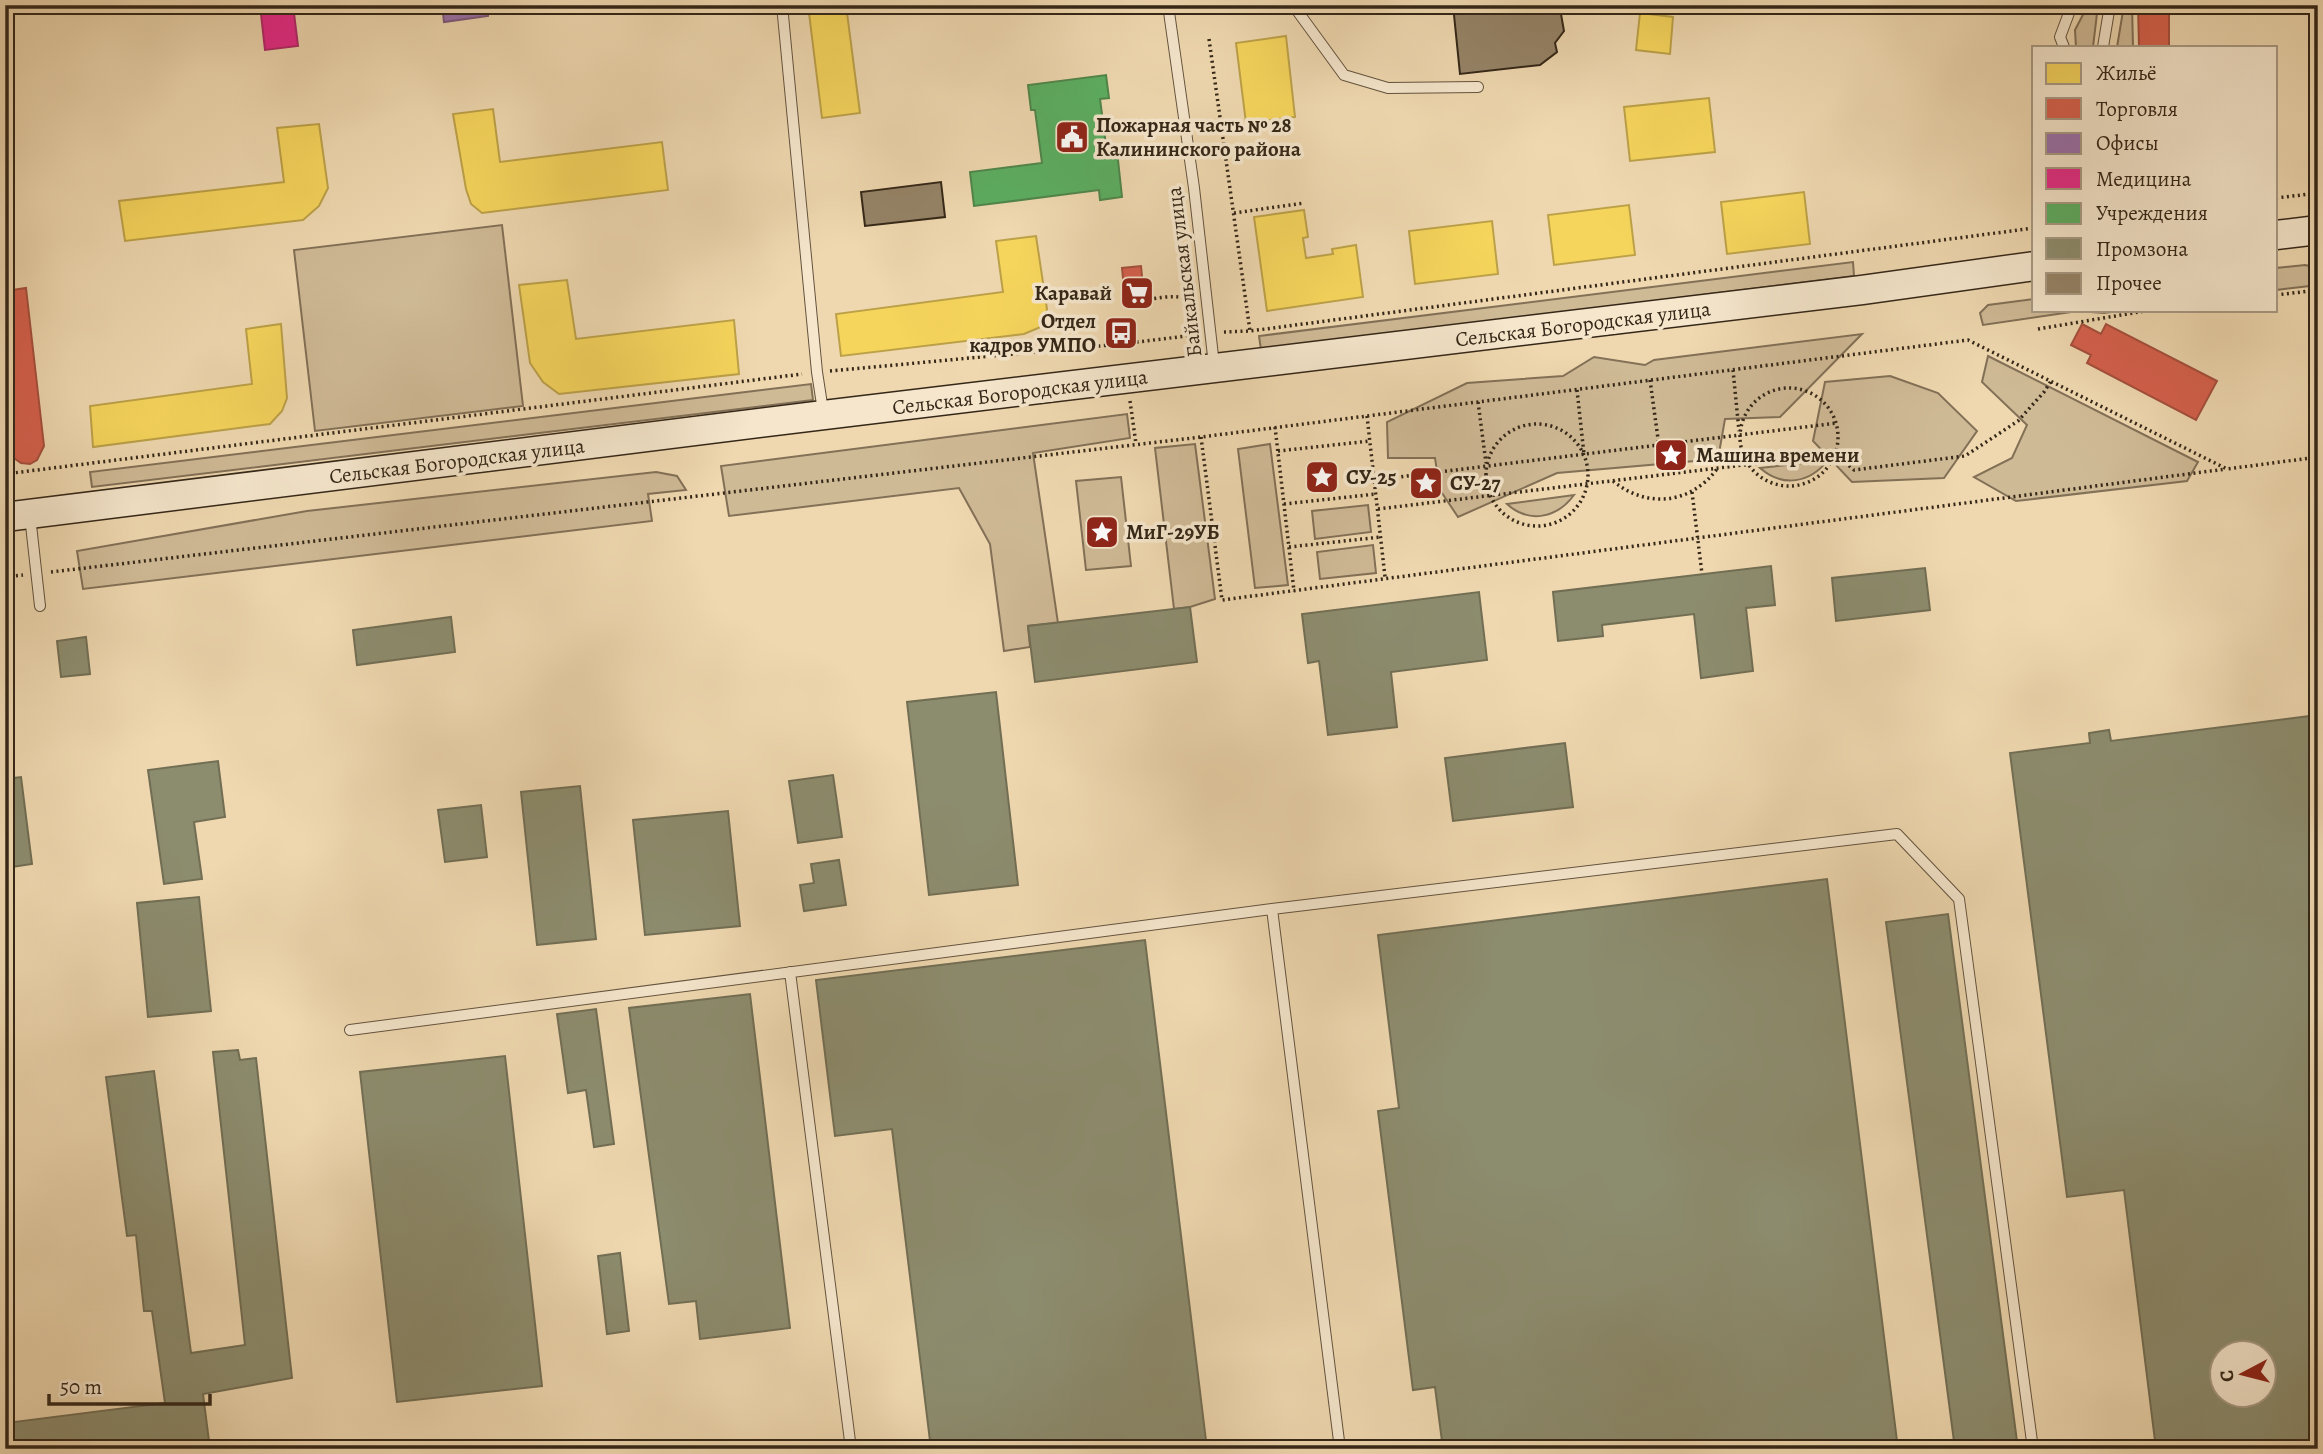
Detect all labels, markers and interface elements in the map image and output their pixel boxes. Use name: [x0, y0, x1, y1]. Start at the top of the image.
legend: [2032, 46, 2278, 312]
text: Жильё: [2096, 59, 2157, 87]
text: Торговля: [2096, 95, 2178, 123]
place label: Пожарная часть № 28 Калининского района: [1096, 111, 1301, 163]
public building icon: Пожарная часть № 28 Калининского района: [1053, 118, 1091, 156]
text: Офисы: [2096, 129, 2159, 157]
text: Медицина: [2096, 165, 2192, 193]
street label: Байкальская улица: [1160, 185, 1208, 359]
text: Учреждения: [2096, 199, 2208, 227]
text: Промзона: [2096, 235, 2189, 263]
text: Прочее: [2096, 269, 2162, 297]
supermarket icon: Каравай: [1118, 274, 1156, 312]
place label: Каравай: [1034, 279, 1112, 307]
street label: Сельская Богородская улица: [1454, 294, 1713, 354]
place label: Отдел кадров УМПО: [969, 307, 1096, 359]
bus stop icon: Отдел кадров УМПО: [1102, 314, 1140, 352]
street label: Сельская Богородская улица: [891, 362, 1150, 422]
street label: Сельская Богородская улица: [328, 431, 587, 491]
place icon: Машина времени: [1652, 436, 1690, 474]
place label: Машина времени: [1696, 441, 1859, 469]
place icon: СУ-25: [1303, 458, 1341, 496]
place label: СУ-25: [1346, 463, 1396, 491]
place icon: СУ-27: [1407, 464, 1445, 502]
place label: СУ-27: [1450, 469, 1500, 497]
place icon: МиГ-29УБ: [1083, 513, 1121, 551]
place label: МиГ-29УБ: [1126, 518, 1220, 546]
north arrow: [2208, 1338, 2278, 1408]
scale bar: [49, 1363, 210, 1407]
text: С: [2214, 1369, 2241, 1383]
text: 50 m: [60, 1373, 102, 1401]

